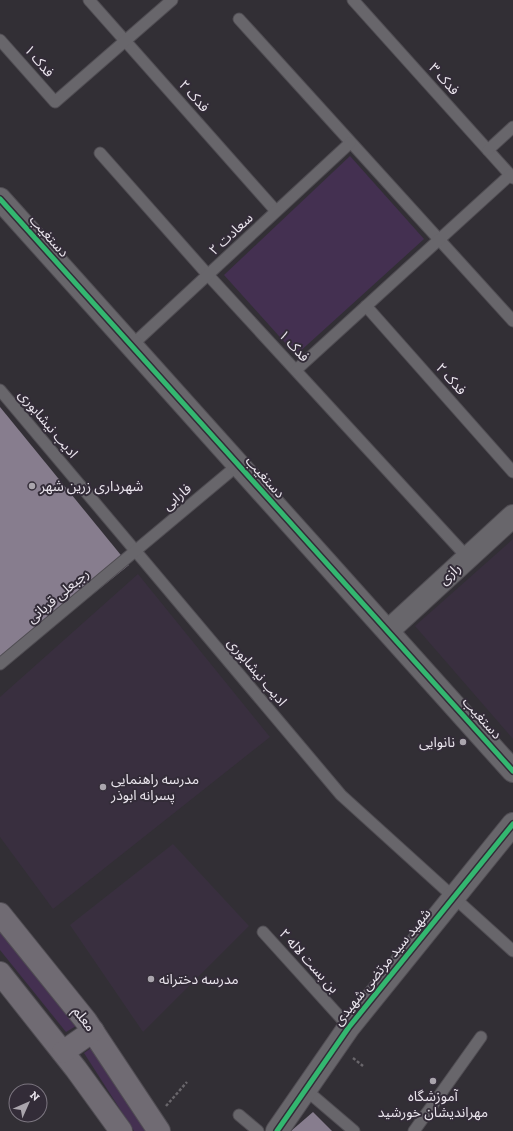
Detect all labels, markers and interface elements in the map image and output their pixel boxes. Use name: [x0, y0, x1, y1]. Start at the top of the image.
street label: فدک ۱: [20, 41, 58, 81]
street label: فدک ۳: [425, 59, 463, 99]
street label: فدک ۲: [175, 76, 213, 116]
street label: سعادت ۲: [205, 209, 257, 259]
street label: دستغیب: [26, 211, 72, 261]
street label: فدک ۱: [275, 327, 313, 365]
street label: فدک ۲: [432, 359, 470, 399]
street label: ادیب نیشابوری: [15, 386, 81, 462]
street label: دستغیب: [242, 452, 288, 502]
place label: شهرداری زرین شهر: [39, 478, 143, 495]
street label: فارابی: [159, 480, 195, 514]
marker: شهرداری زرین شهر: [27, 481, 37, 491]
street label: رازی: [435, 560, 465, 588]
street label: رجبعلی قربانی: [23, 565, 93, 627]
street label: ادیب نیشابوری: [224, 634, 290, 710]
street label: دستغیب: [459, 693, 505, 743]
place label: نانوایی: [419, 734, 455, 751]
marker: نانوایی: [458, 737, 468, 747]
place label: مدرسه راهنمایی پسرانه ابوذر: [110, 771, 199, 805]
marker: مدرسه راهنمایی پسرانه ابوذر: [98, 782, 108, 792]
street label: شهید سید مرتضی شهیدی: [330, 905, 434, 1029]
street label: بن بست لاله ۲: [276, 925, 343, 997]
place label: مدرسه دخترانه: [159, 971, 239, 988]
marker: مدرسه دخترانه: [146, 974, 156, 984]
street label: معلم: [68, 1003, 99, 1036]
marker: آموزشگاه مهراندیشان خورشید: [428, 1076, 438, 1086]
north arrow: [8, 1083, 48, 1123]
place label: آموزشگاه مهراندیشان خورشید: [378, 1088, 488, 1121]
text: N: [27, 1089, 43, 1104]

